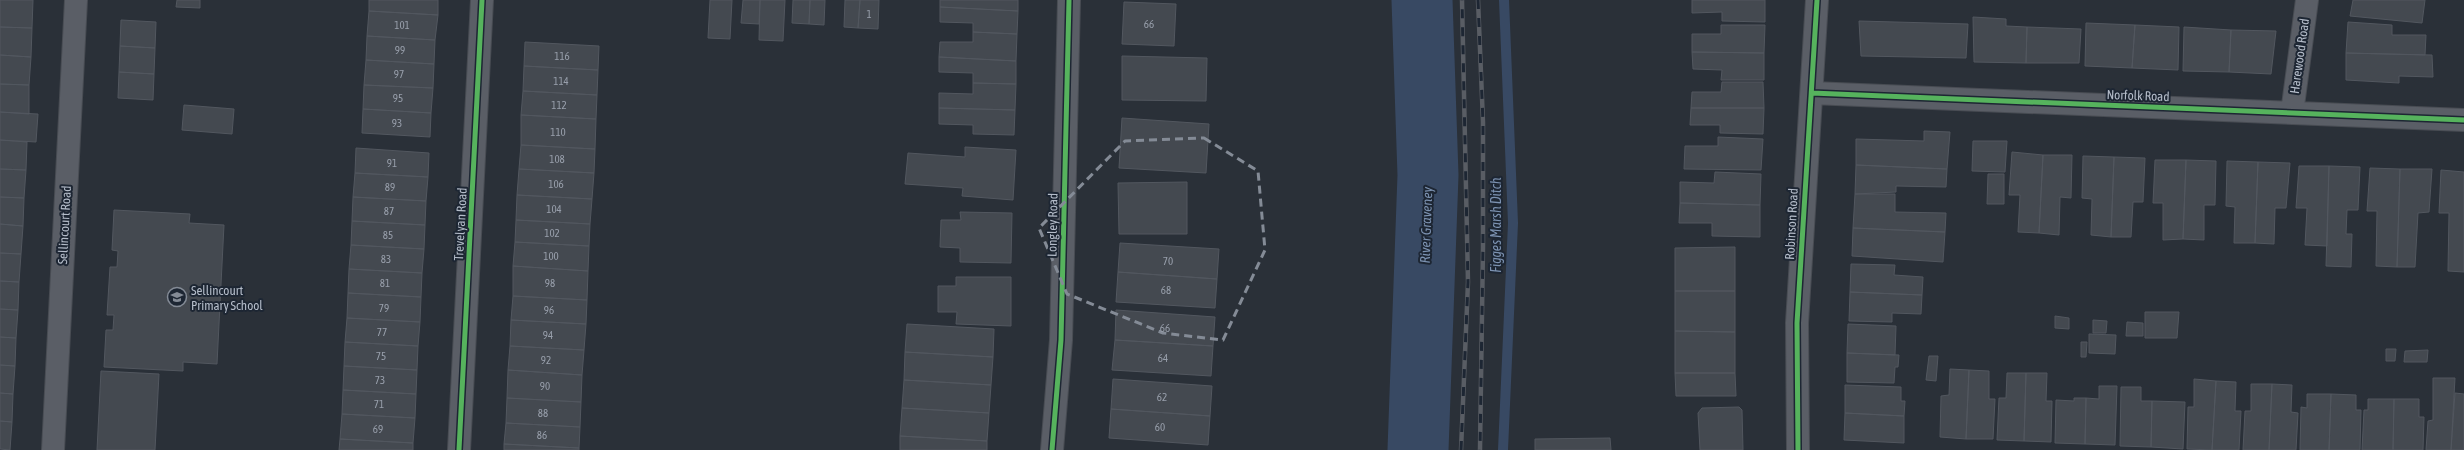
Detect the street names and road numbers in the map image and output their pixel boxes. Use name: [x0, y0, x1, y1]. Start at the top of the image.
street label: Harewood Road: [2287, 17, 2312, 95]
street label: Norfolk Road: [2106, 87, 2170, 104]
street label: Sellincourt Road: [55, 185, 74, 265]
street label: Trevelyan Road: [451, 187, 470, 261]
street label: Robinson Road: [1782, 188, 1801, 260]
street label: Longley Road: [1044, 193, 1061, 257]

